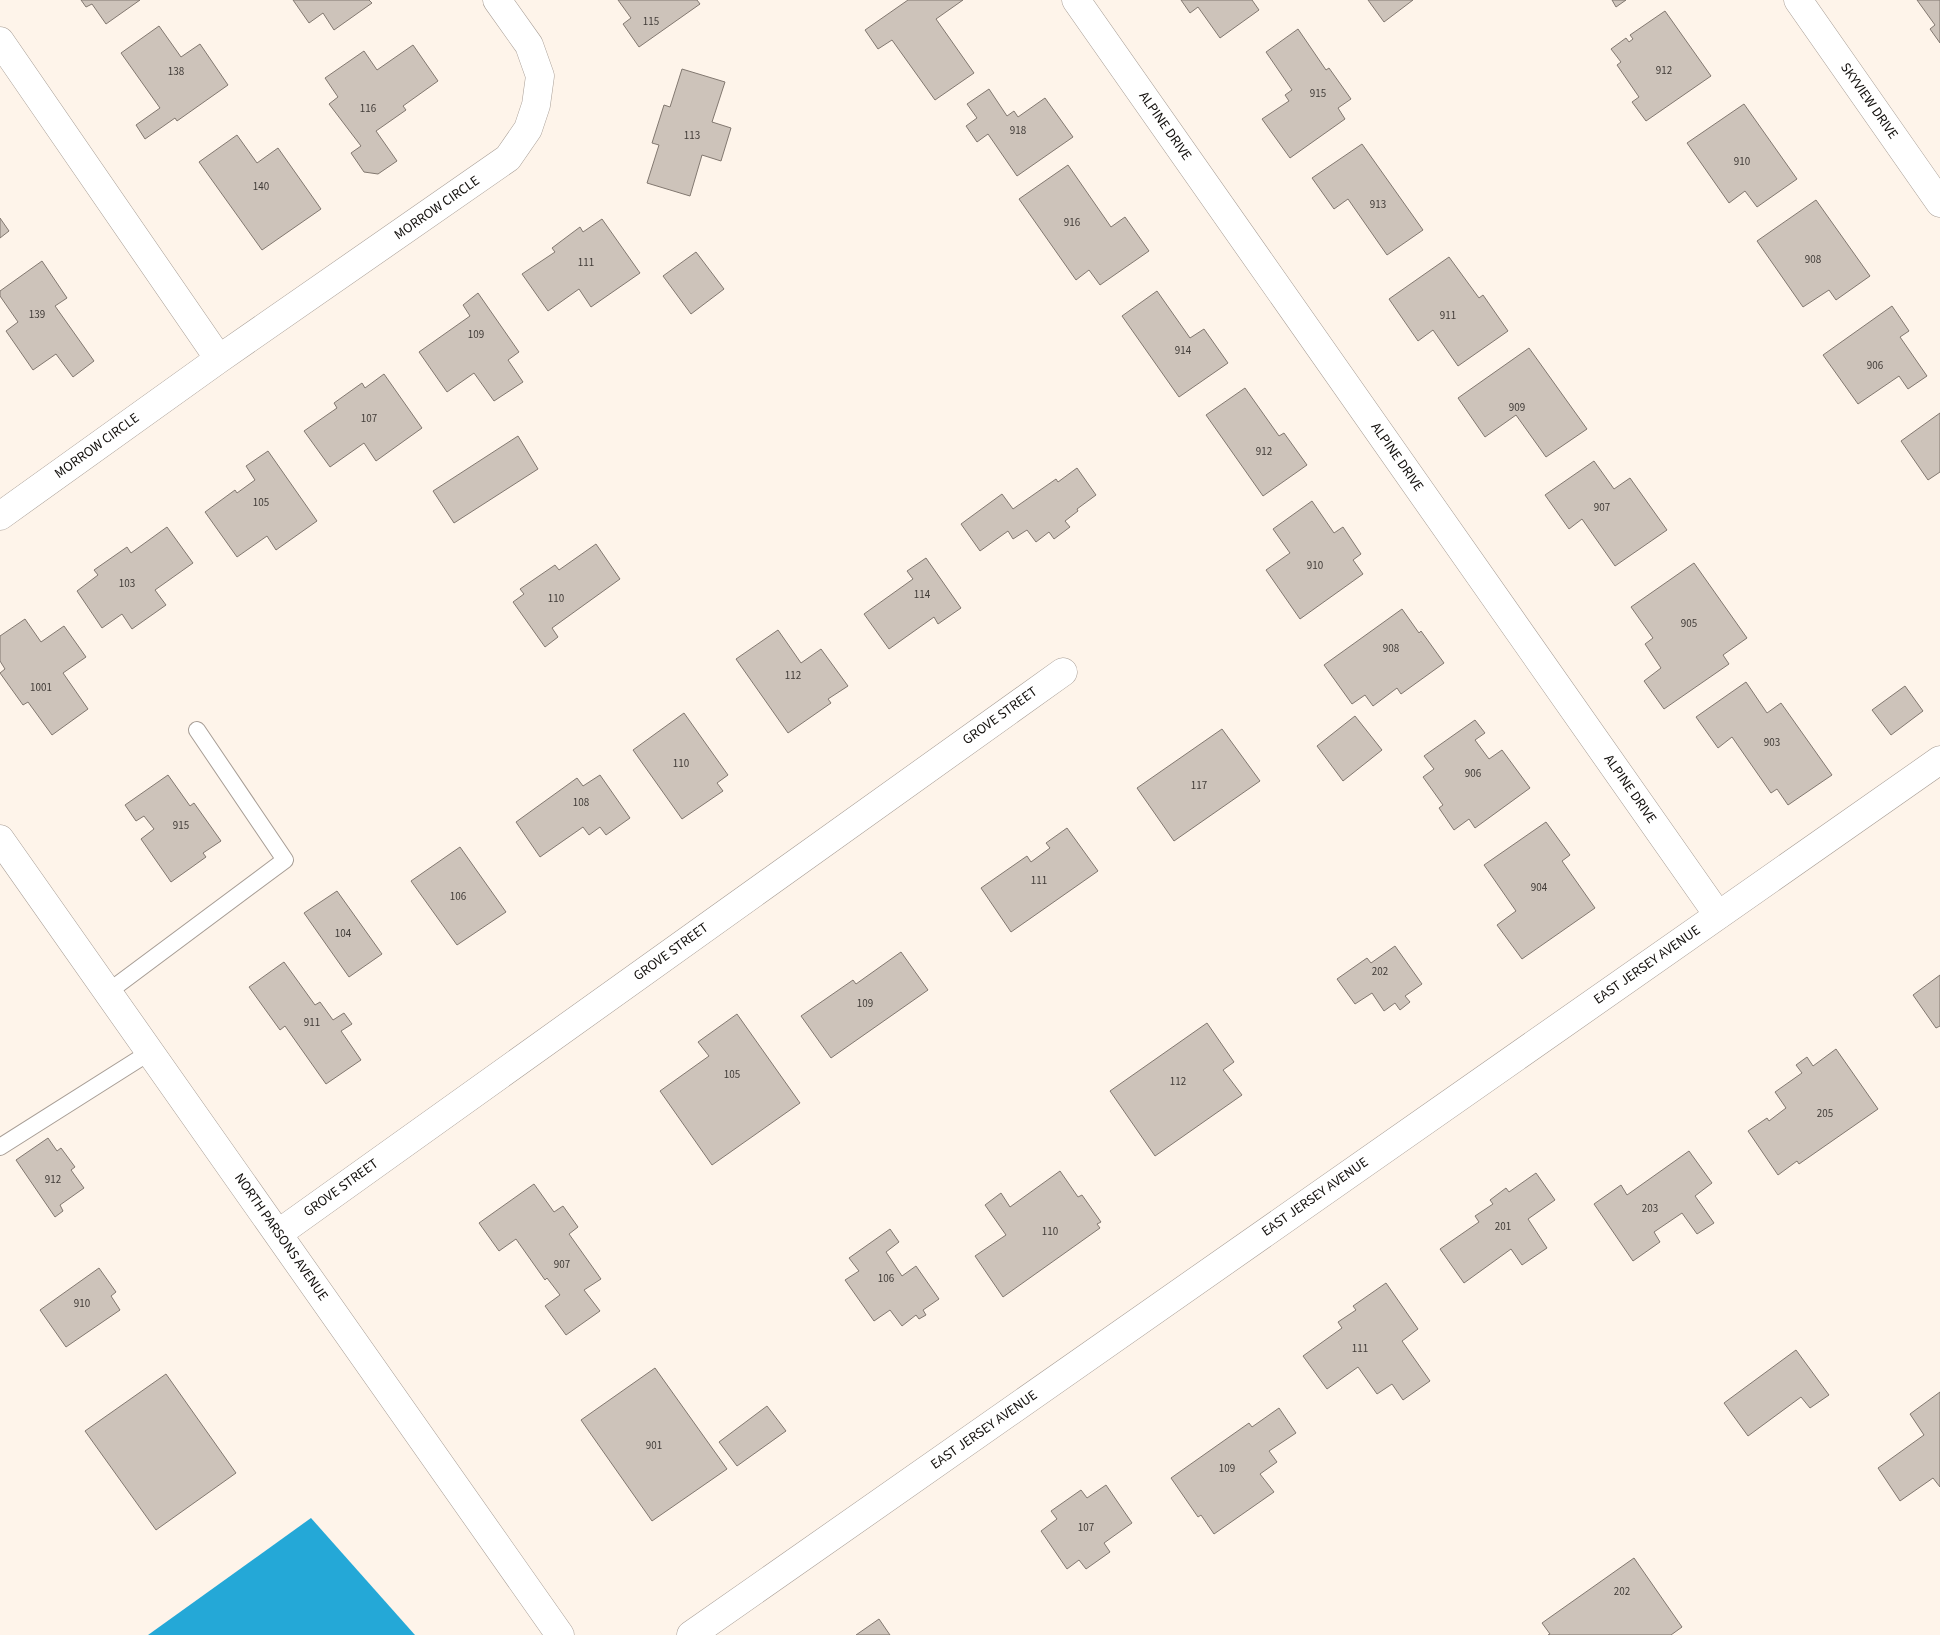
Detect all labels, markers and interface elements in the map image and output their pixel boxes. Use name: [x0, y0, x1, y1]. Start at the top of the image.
house number: 115: [643, 14, 659, 29]
street label: SKYVIEW DRIVE: [1835, 59, 1903, 143]
house number: 912: [1656, 63, 1672, 78]
house number: 138: [168, 64, 185, 79]
house number: 915: [1310, 86, 1326, 101]
street label: ALPINE DRIVE: [1134, 87, 1196, 165]
house number: 116: [360, 101, 377, 116]
house number: 918: [1010, 123, 1027, 138]
house number: 113: [684, 128, 700, 143]
house number: 910: [1734, 154, 1750, 169]
street label: MORROW CIRCLE: [390, 171, 484, 245]
house number: 140: [253, 179, 269, 194]
house number: 913: [1370, 197, 1386, 212]
house number: 916: [1064, 215, 1081, 230]
house number: 908: [1805, 252, 1822, 267]
house number: 111: [578, 255, 594, 270]
house number: 139: [29, 307, 45, 322]
house number: 911: [1440, 308, 1456, 323]
house number: 109: [468, 327, 484, 342]
house number: 914: [1175, 343, 1192, 358]
house number: 906: [1867, 358, 1884, 373]
house number: 909: [1509, 400, 1525, 415]
street label: MORROW CIRCLE: [51, 408, 143, 484]
house number: 107: [361, 411, 377, 426]
street label: ALPINE DRIVE: [1366, 418, 1428, 496]
house number: 912: [1256, 444, 1272, 459]
house number: 105: [253, 495, 269, 510]
house number: 907: [1594, 500, 1610, 515]
house number: 910: [1307, 558, 1323, 573]
house number: 103: [119, 576, 135, 591]
house number: 114: [914, 587, 931, 602]
house number: 110: [548, 591, 564, 606]
house number: 905: [1681, 616, 1697, 631]
house number: 908: [1383, 641, 1400, 656]
house number: 112: [785, 668, 801, 683]
house number: 1001: [30, 680, 52, 695]
street label: GROVE STREET: [958, 682, 1042, 750]
house number: 903: [1764, 735, 1780, 750]
street label: ALPINE DRIVE: [1599, 750, 1661, 828]
house number: 110: [673, 756, 689, 771]
house number: 906: [1465, 766, 1482, 781]
house number: 117: [1191, 778, 1207, 793]
house number: 108: [573, 795, 590, 810]
house number: 915: [173, 818, 189, 833]
house number: 111: [1031, 873, 1047, 888]
house number: 904: [1531, 880, 1548, 895]
house number: 106: [450, 889, 467, 904]
street label: GROVE STREET: [629, 918, 713, 986]
street label: EAST JERSEY AVENUE: [1590, 921, 1704, 1009]
house number: 104: [335, 926, 352, 941]
house number: 202: [1372, 964, 1388, 979]
house number: 109: [857, 996, 873, 1011]
house number: 911: [304, 1015, 320, 1030]
house number: 105: [724, 1067, 740, 1082]
house number: 112: [1170, 1074, 1186, 1089]
house number: 205: [1817, 1106, 1833, 1121]
street label: EAST JERSEY AVENUE: [1258, 1153, 1372, 1241]
street label: GROVE STREET: [299, 1154, 383, 1222]
street label: NORTH PARSONS AVENUE: [229, 1169, 333, 1305]
house number: 912: [45, 1172, 61, 1187]
house number: 203: [1642, 1201, 1658, 1216]
house number: 201: [1495, 1219, 1511, 1234]
house number: 110: [1042, 1224, 1058, 1239]
house number: 907: [554, 1257, 570, 1272]
house number: 106: [878, 1271, 895, 1286]
house number: 910: [74, 1296, 90, 1311]
house number: 111: [1352, 1341, 1368, 1356]
street label: EAST JERSEY AVENUE: [927, 1386, 1041, 1474]
house number: 901: [646, 1438, 662, 1453]
house number: 109: [1219, 1461, 1235, 1476]
house number: 107: [1078, 1520, 1094, 1535]
house number: 202: [1614, 1584, 1630, 1599]

